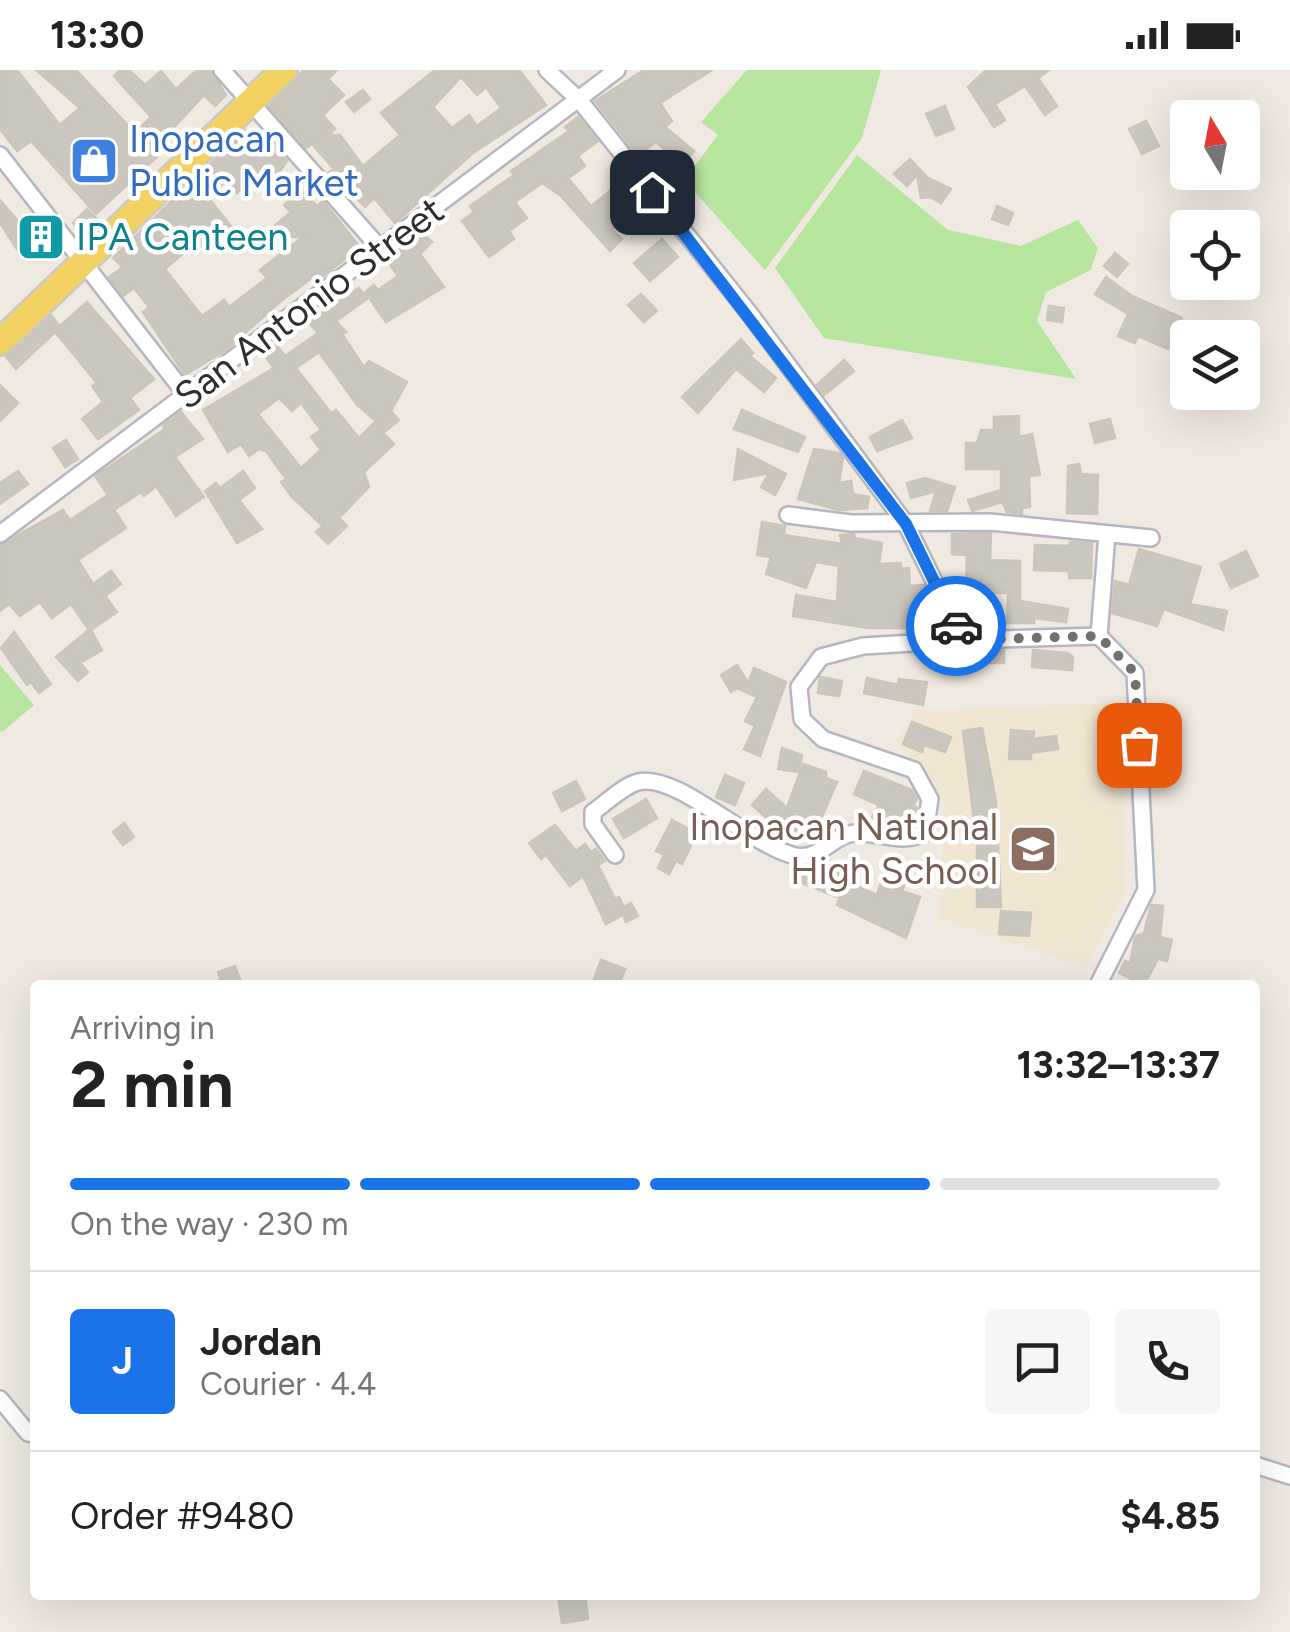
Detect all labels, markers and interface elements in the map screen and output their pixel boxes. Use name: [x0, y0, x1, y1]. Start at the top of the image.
text: 13:30: [50, 12, 144, 58]
north arrow: [1170, 100, 1260, 190]
map controls: [1170, 100, 1260, 410]
place label: Inopacan Public Market: [129, 116, 359, 206]
shop icon: Inopacan Public Market: [68, 135, 120, 187]
pin: [610, 150, 695, 235]
icon: home: [625, 165, 680, 220]
street label: San Antonio Street: [166, 187, 452, 419]
button: locate: [1170, 210, 1260, 300]
building icon: IPA Canteen: [15, 211, 67, 263]
place label: IPA Canteen: [76, 214, 288, 260]
button: layers: [1170, 320, 1260, 410]
courier: [906, 576, 1006, 676]
icon: car: [929, 599, 984, 654]
pin: [1097, 703, 1182, 788]
icon: bag: [1112, 718, 1167, 773]
place label: Inopacan National High School: [689, 804, 998, 894]
school or university icon: Inopacan National High School: [1007, 823, 1059, 875]
text: Arriving in: [70, 1009, 215, 1047]
text: 13:32–13:37: [1017, 1042, 1220, 1088]
text: 2 min: [70, 1045, 234, 1123]
text: On the way · 230 m: [70, 1205, 348, 1243]
button: chat: [985, 1309, 1090, 1414]
button: phone: [1115, 1309, 1220, 1414]
text: Jordan: [200, 1319, 322, 1365]
text: J: [112, 1338, 133, 1384]
text: Courier · 4.4: [200, 1365, 376, 1403]
text: Order #9480: [70, 1493, 294, 1539]
text: $4.85: [1120, 1493, 1220, 1539]

